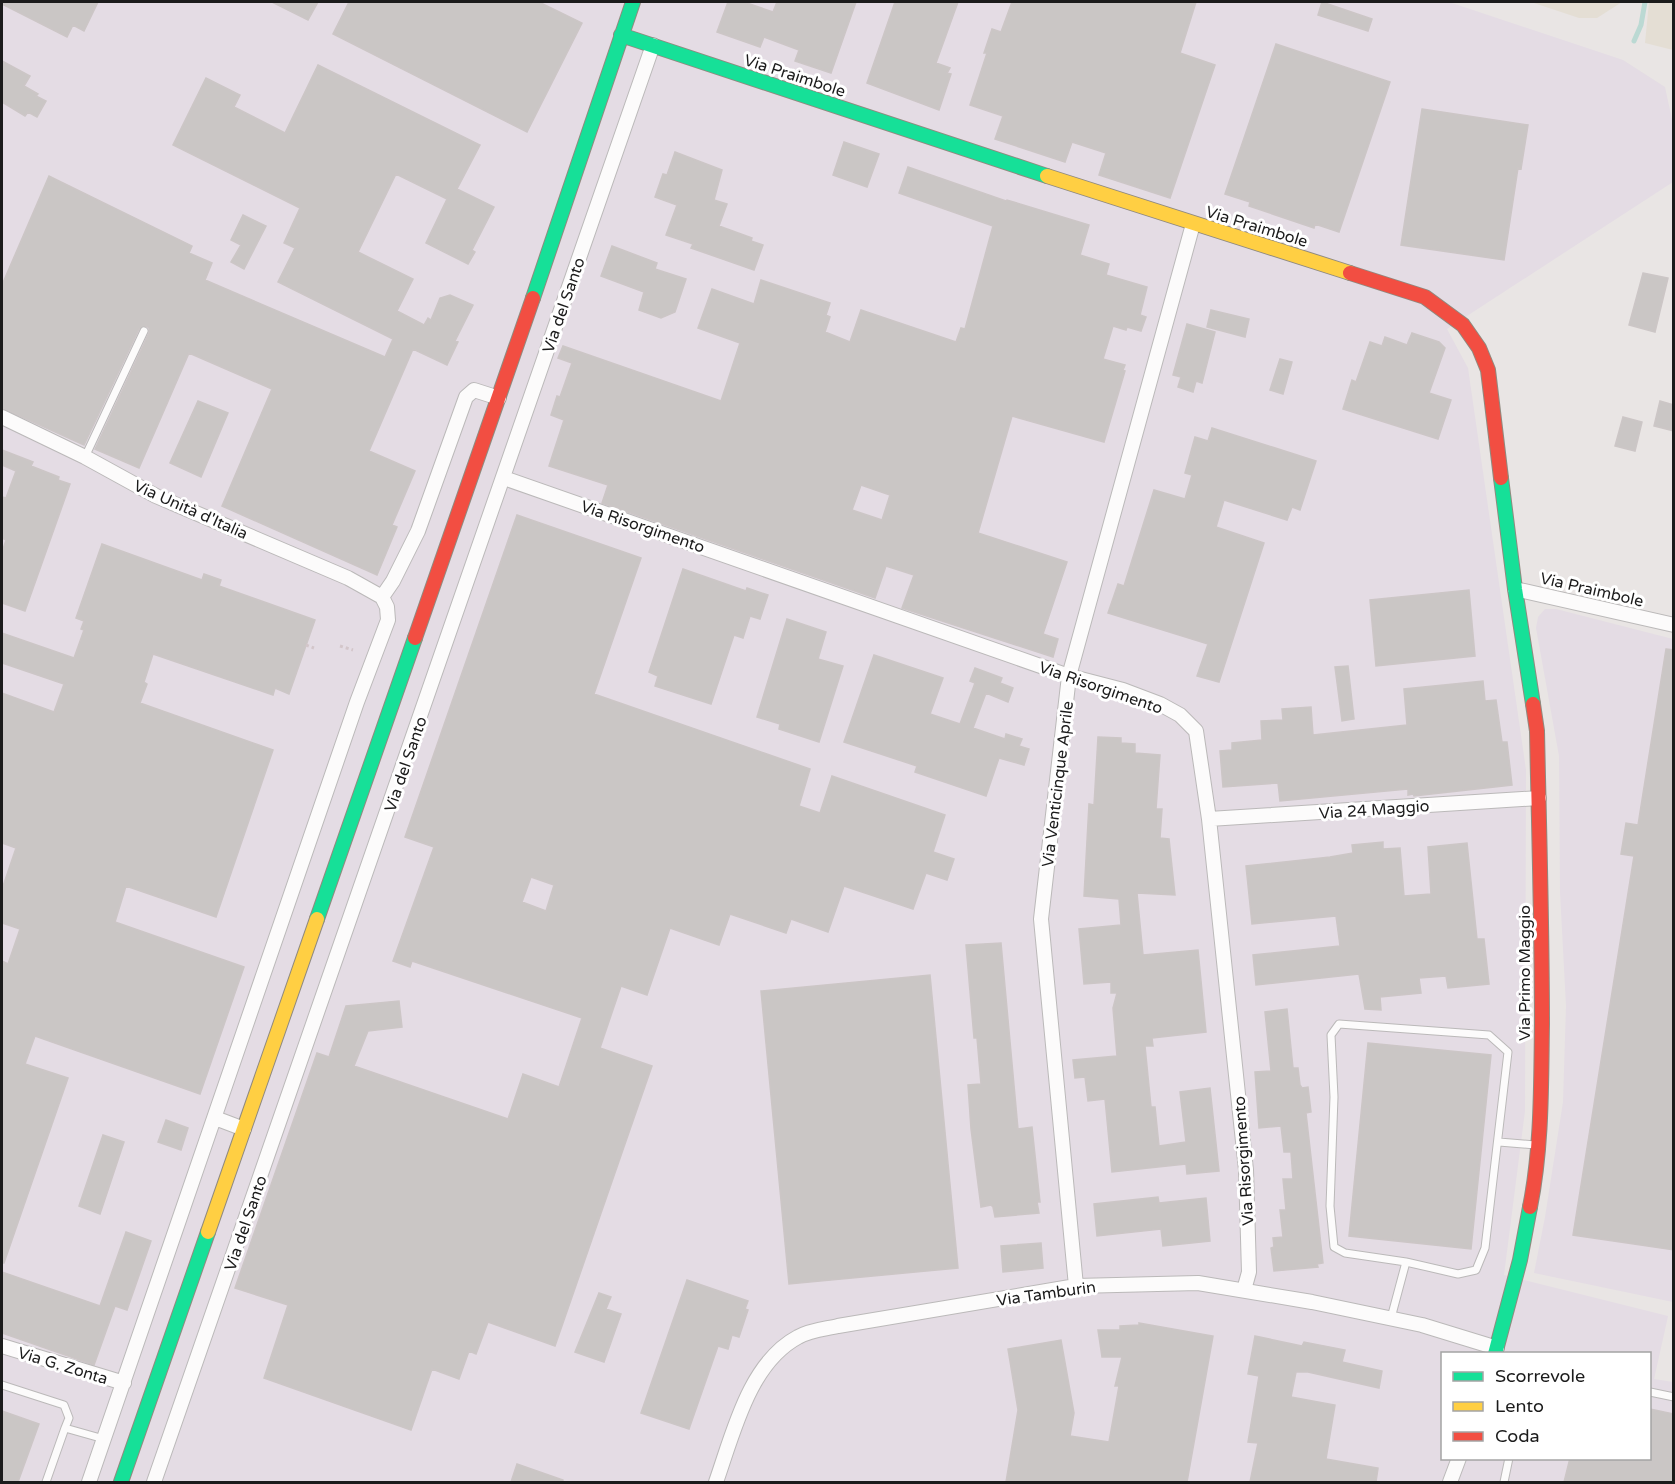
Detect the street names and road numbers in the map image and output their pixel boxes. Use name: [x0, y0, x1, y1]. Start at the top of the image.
street label: Via Praimbole: [741, 50, 848, 102]
street label: Via Praimbole: [1203, 202, 1310, 252]
street label: Via del Santo: [538, 255, 590, 356]
street label: Via Unità d'Italia: [130, 476, 251, 544]
street label: Via Risorgimento: [578, 496, 707, 558]
street label: Via Praimbole: [1538, 568, 1645, 612]
street label: Via Risorgimento: [1036, 657, 1165, 719]
street label: Via Venticinque Aprile: [1038, 700, 1078, 868]
street label: Via del Santo: [380, 714, 432, 815]
street label: Via 24 Maggio: [1318, 796, 1430, 824]
street label: Via Primo Maggio: [1515, 905, 1535, 1041]
street label: Via Risorgimento: [1229, 1095, 1259, 1226]
street label: Via del Santo: [220, 1173, 272, 1274]
street label: Via Tamburin: [995, 1277, 1097, 1311]
street label: Via G. Zonta: [15, 1343, 110, 1389]

